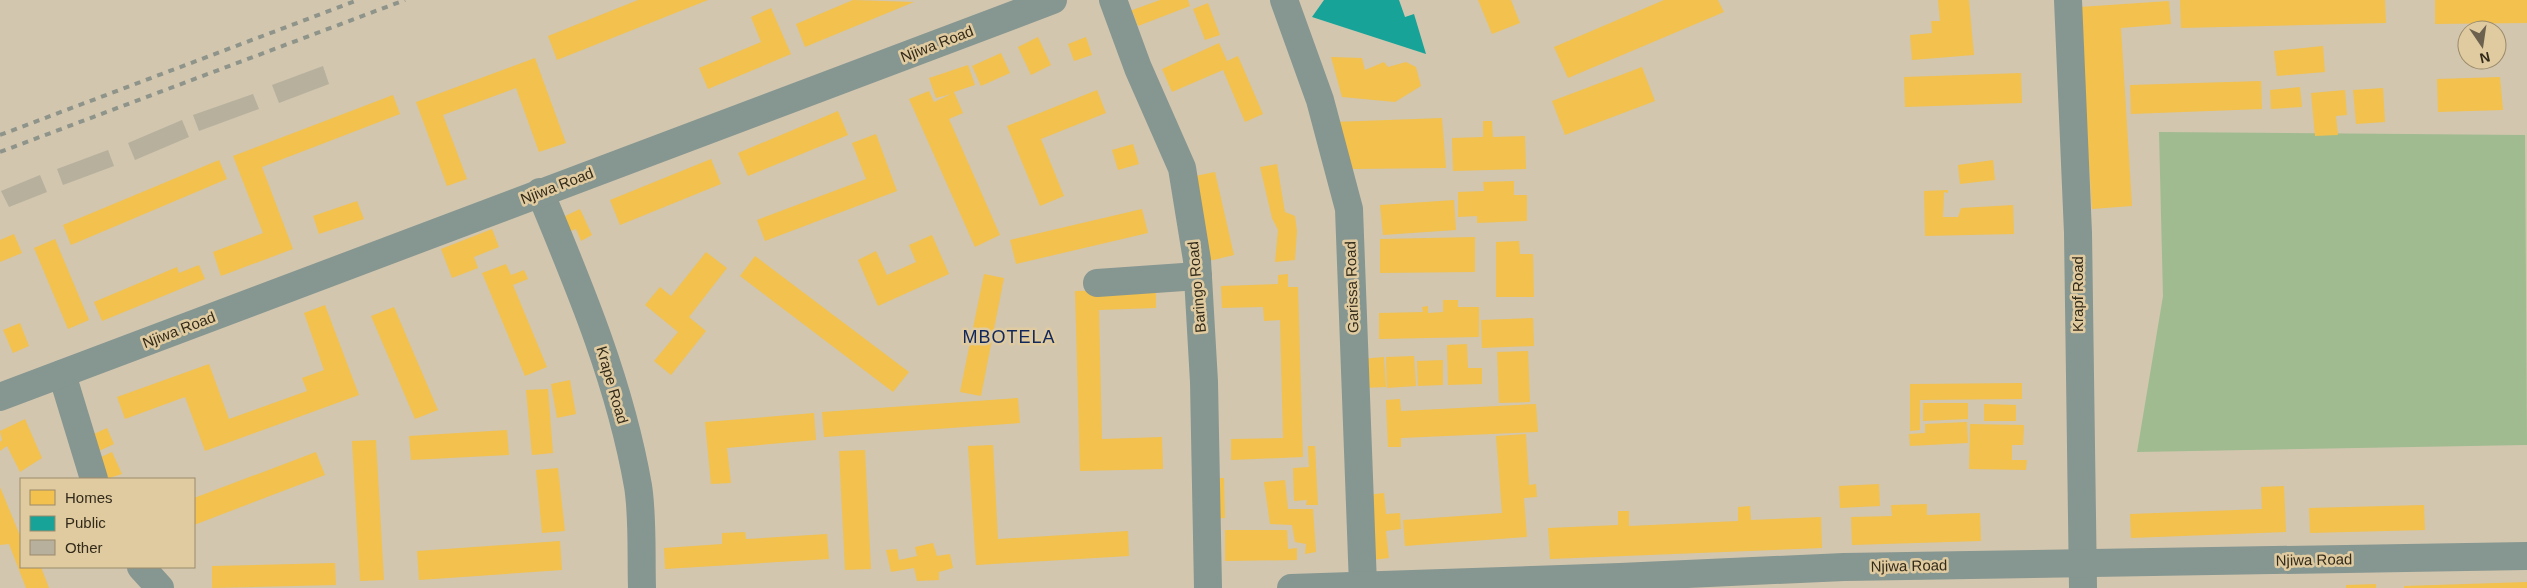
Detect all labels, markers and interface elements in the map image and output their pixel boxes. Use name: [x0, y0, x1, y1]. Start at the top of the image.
north arrow: [2457, 20, 2507, 70]
street label: Njiwa Road: [898, 22, 976, 65]
text: N: [2478, 49, 2492, 67]
street label: Njiwa Road: [518, 164, 596, 207]
street label: Baringo Road: [1184, 241, 1209, 333]
street label: Garissa Road: [1341, 241, 1362, 333]
street label: Krapf Road: [2069, 256, 2086, 332]
street label: Njiwa Road: [140, 308, 218, 351]
district label: MBOTELA: [962, 327, 1056, 347]
street label: Krape Road: [593, 344, 632, 426]
legend: [20, 478, 195, 568]
text: Homes: [65, 489, 113, 506]
text: Public: [65, 514, 106, 531]
text: Other: [65, 539, 103, 556]
street label: Njiwa Road: [2275, 550, 2352, 569]
street label: Njiwa Road: [1870, 556, 1947, 575]

